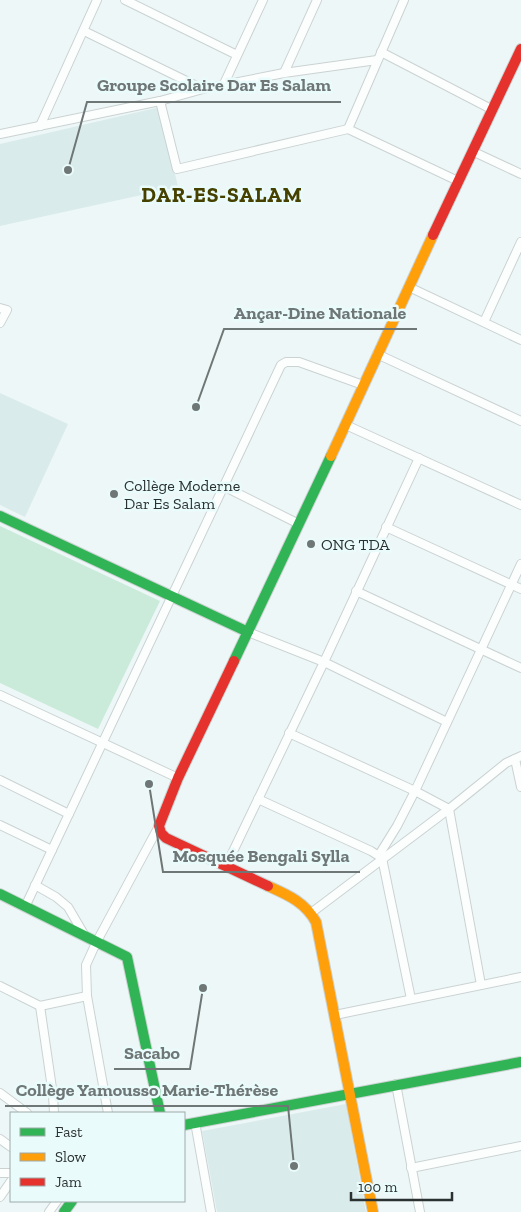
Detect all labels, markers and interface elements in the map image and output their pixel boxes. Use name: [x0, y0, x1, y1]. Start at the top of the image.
callout: Groupe Scolaire Dar Es Salam: [87, 69, 341, 102]
text: Groupe Scolaire Dar Es Salam: [97, 74, 331, 96]
district label: DAR-ES-SALAM: [141, 182, 303, 207]
callout: Ançar-Dine Nationale: [224, 296, 417, 329]
text: Ançar-Dine Nationale: [234, 302, 407, 324]
place label: Collège Moderne Dar Es Salam: [124, 476, 240, 513]
marker: Collège Moderne Dar Es Salam: [108, 488, 120, 500]
place label: ONG TDA: [321, 535, 390, 554]
marker: ONG TDA: [305, 538, 317, 550]
callout: Mosquée Bengali Sylla: [163, 839, 360, 872]
text: Mosquée Bengali Sylla: [172, 845, 350, 867]
callout: Sacabo: [114, 1036, 190, 1069]
text: Sacabo: [124, 1042, 181, 1064]
callout: Collège Yamousso Marie-Thérèse: [5, 1073, 288, 1106]
text: Collège Yamousso Marie-Thérèse: [16, 1079, 279, 1101]
legend: [10, 1112, 185, 1202]
text: Fast: [55, 1123, 83, 1141]
text: Slow: [55, 1148, 87, 1166]
scale bar: [351, 1170, 452, 1202]
text: Jam: [55, 1173, 82, 1191]
text: 100 m: [358, 1178, 397, 1196]

